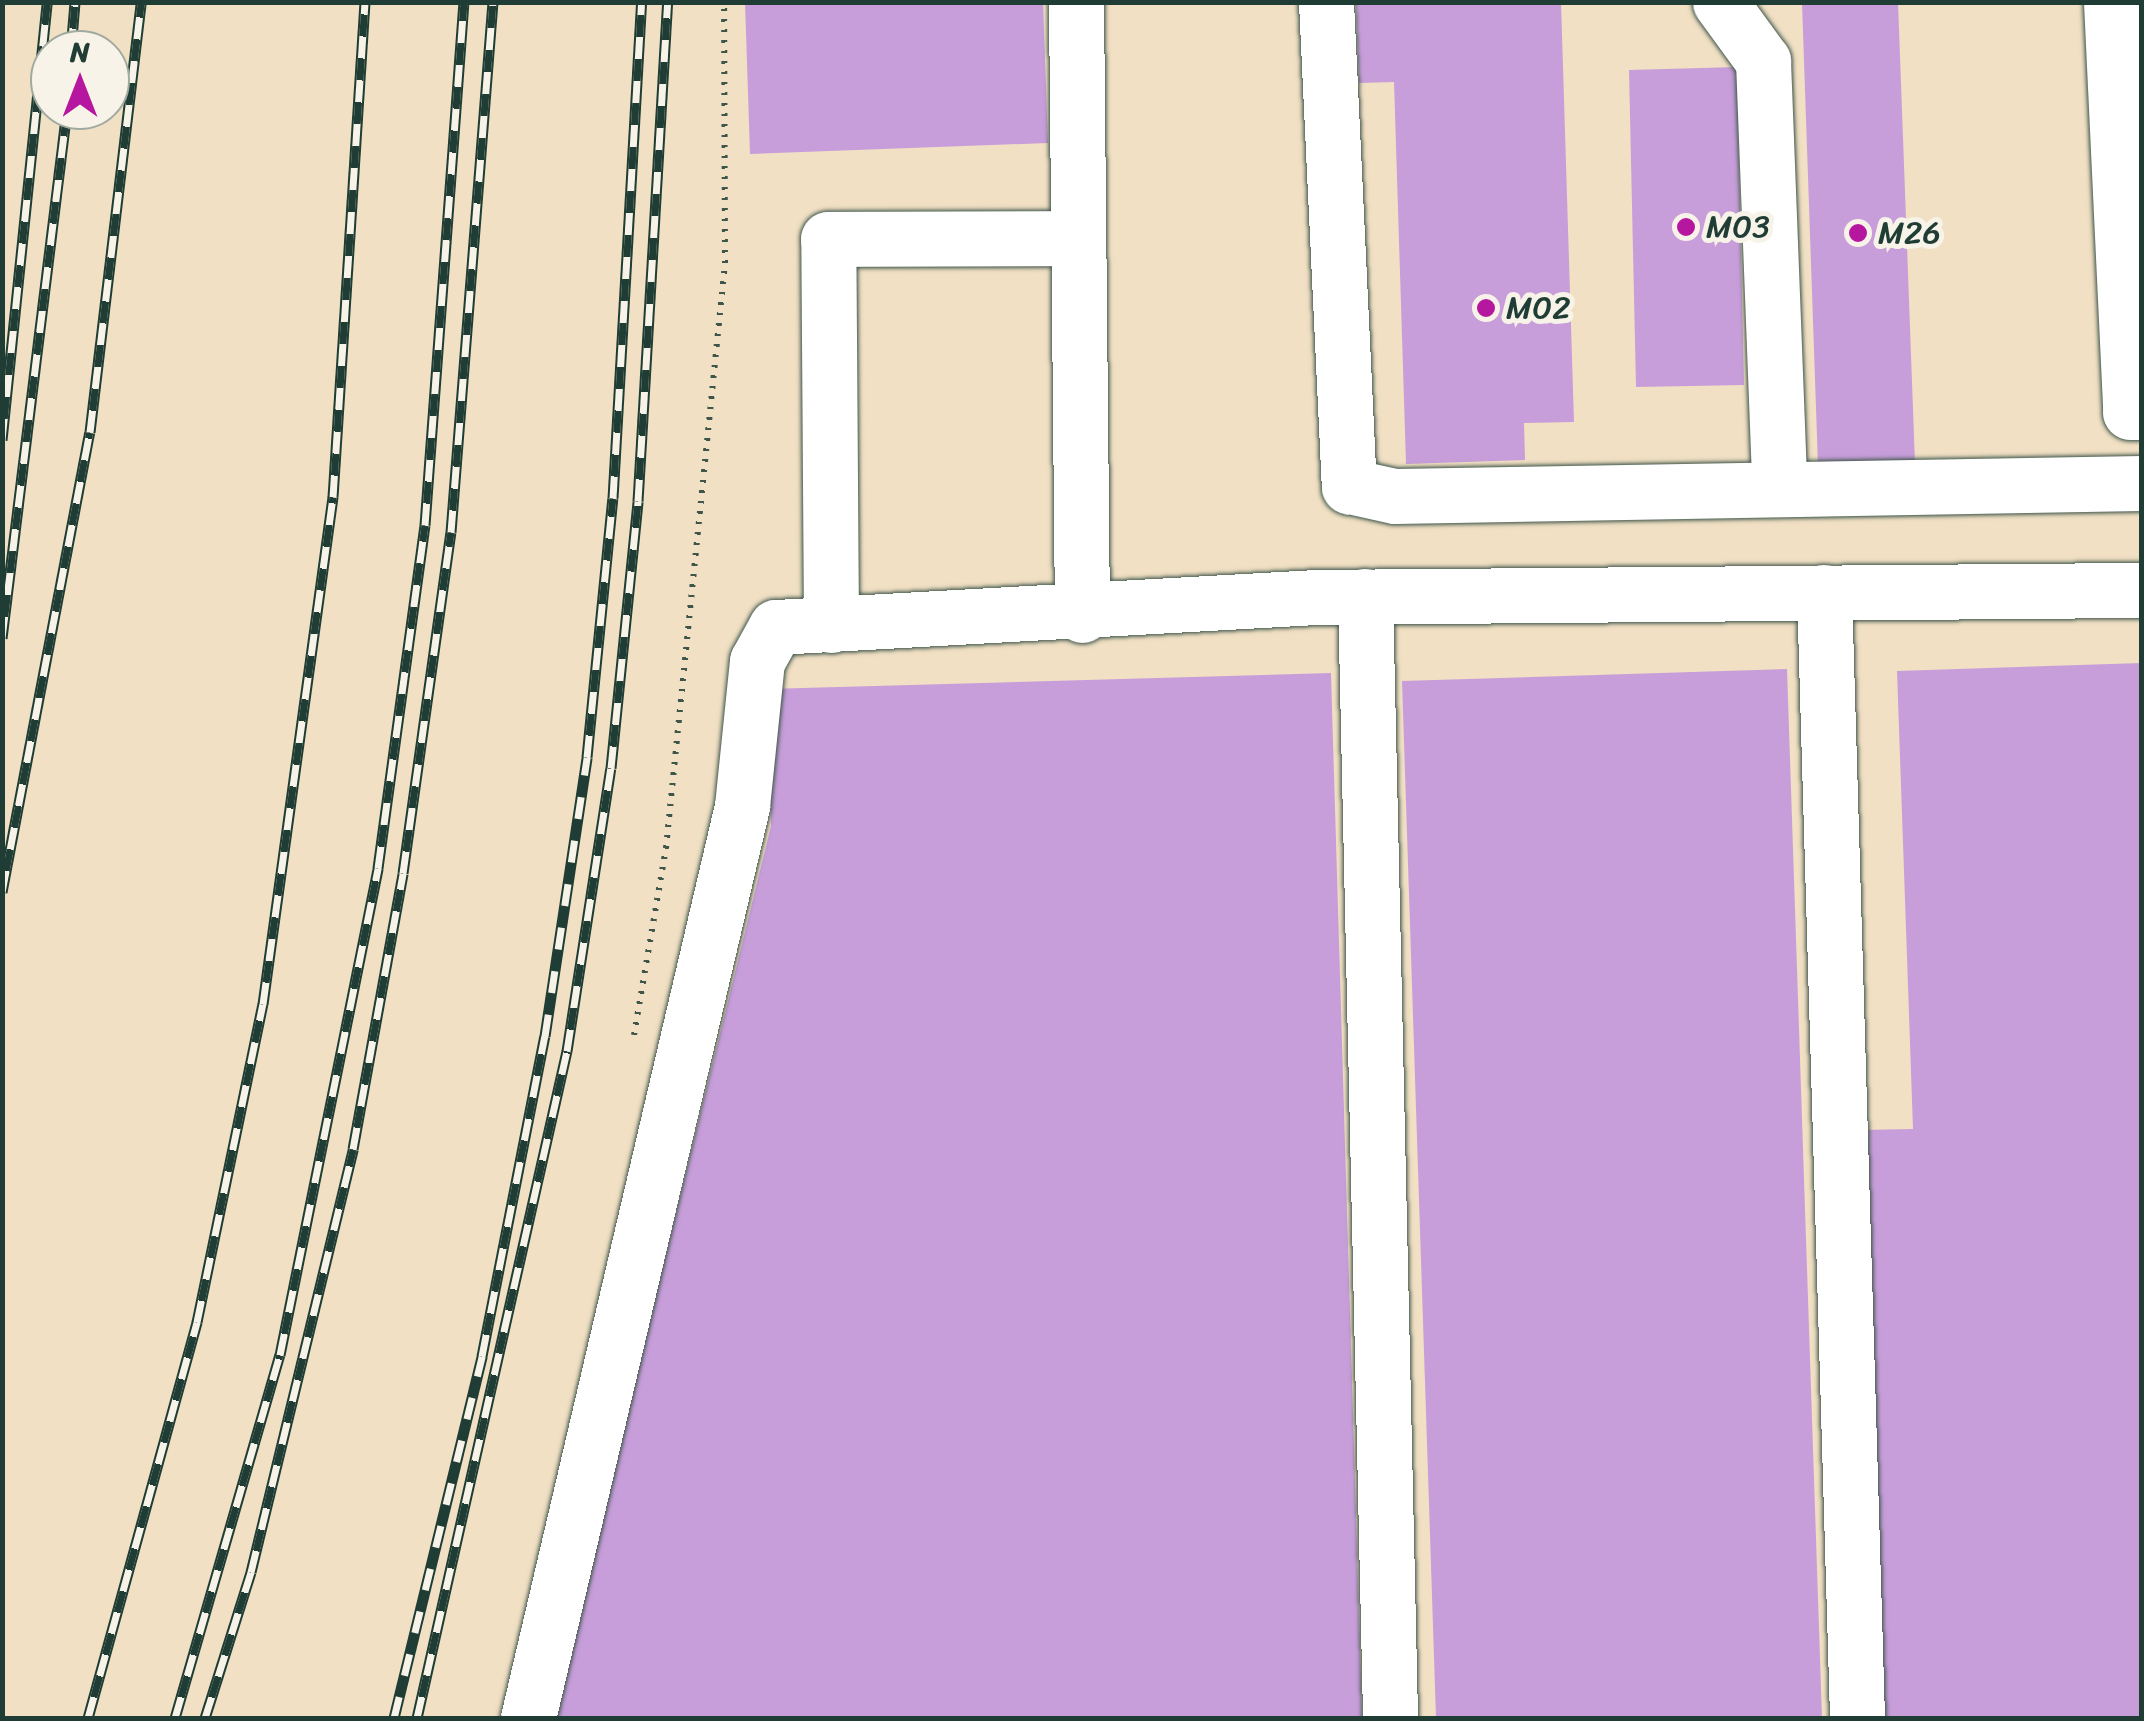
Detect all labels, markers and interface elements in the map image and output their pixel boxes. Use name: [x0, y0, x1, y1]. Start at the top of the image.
text: N: [70, 27, 90, 76]
north arrow: [30, 30, 130, 130]
place label: M03: [1706, 208, 1770, 246]
place label: M26: [1878, 214, 1941, 252]
marker: M03: [1675, 216, 1697, 238]
marker: M26: [1847, 222, 1869, 244]
place label: M02: [1506, 289, 1571, 327]
marker: M02: [1475, 297, 1497, 319]

